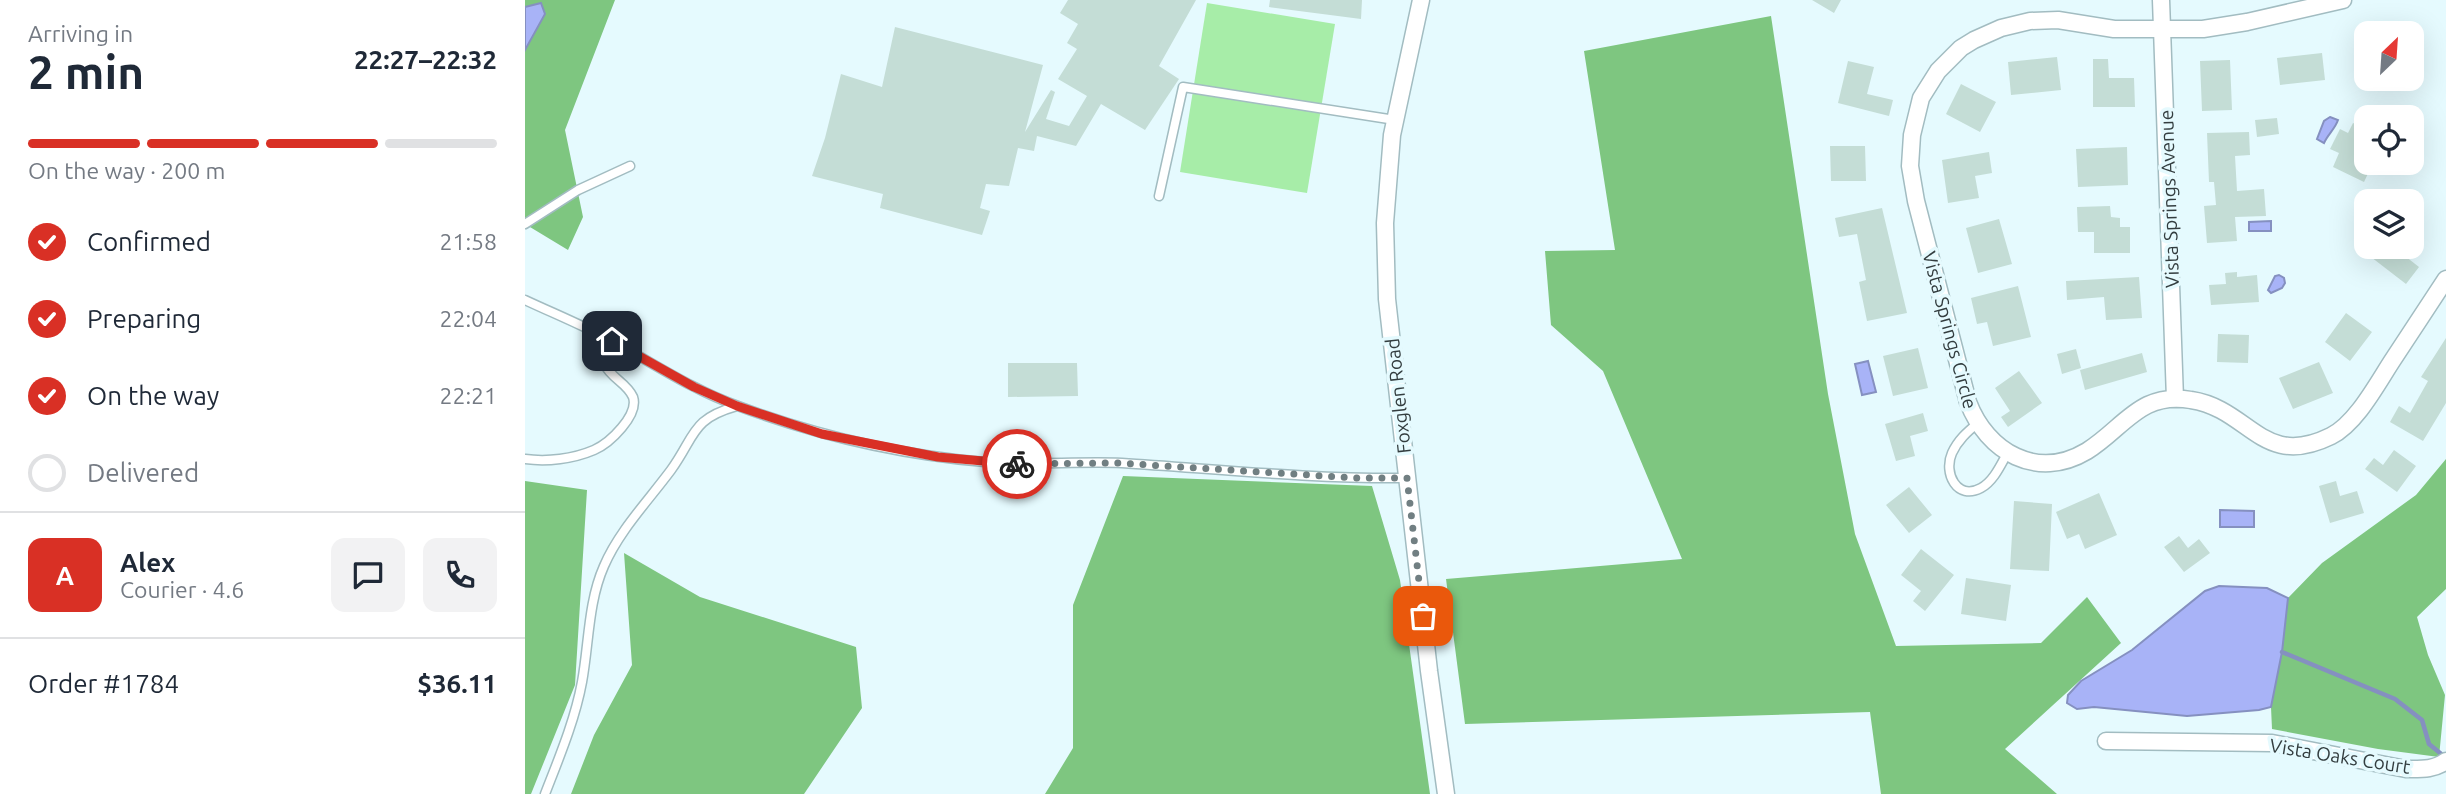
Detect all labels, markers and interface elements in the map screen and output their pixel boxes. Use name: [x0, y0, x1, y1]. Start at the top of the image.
text: Arriving in: [28, 21, 133, 46]
north arrow: [2354, 21, 2424, 91]
map controls: [2354, 21, 2424, 259]
text: 22:27–22:32: [354, 45, 497, 74]
text: 2 min: [28, 46, 144, 98]
button: locate: [2354, 105, 2424, 175]
street label: Vista Springs Avenue: [2155, 109, 2183, 289]
text: On the way · 200 m: [28, 158, 225, 183]
button: layers: [2354, 189, 2424, 259]
icon: check: [28, 223, 66, 261]
text: Confirmed: [87, 227, 211, 256]
text: 21:58: [439, 229, 497, 254]
street label: Vista Springs Circle: [1918, 249, 1982, 411]
icon: check: [28, 300, 66, 338]
text: Preparing: [87, 304, 201, 333]
text: 22:04: [439, 306, 497, 331]
pin: [582, 311, 642, 371]
icon: home: [593, 322, 631, 360]
street label: Foxglen Road: [1381, 337, 1415, 455]
icon: check: [28, 377, 66, 415]
text: On the way: [87, 381, 219, 410]
text: 22:21: [439, 383, 497, 408]
courier: [982, 429, 1052, 499]
icon: bike: [998, 445, 1036, 483]
text: Delivered: [87, 458, 199, 487]
button: chat: [331, 538, 405, 612]
button: phone: [423, 538, 497, 612]
text: Alex: [120, 548, 175, 577]
text: A: [56, 561, 74, 590]
text: Courier · 4.6: [120, 577, 244, 602]
pin: [1393, 586, 1453, 646]
icon: bag: [1404, 597, 1442, 635]
text: Order #1784: [28, 669, 179, 698]
text: $36.11: [417, 669, 497, 698]
street label: Vista Oaks Court: [2268, 734, 2412, 778]

